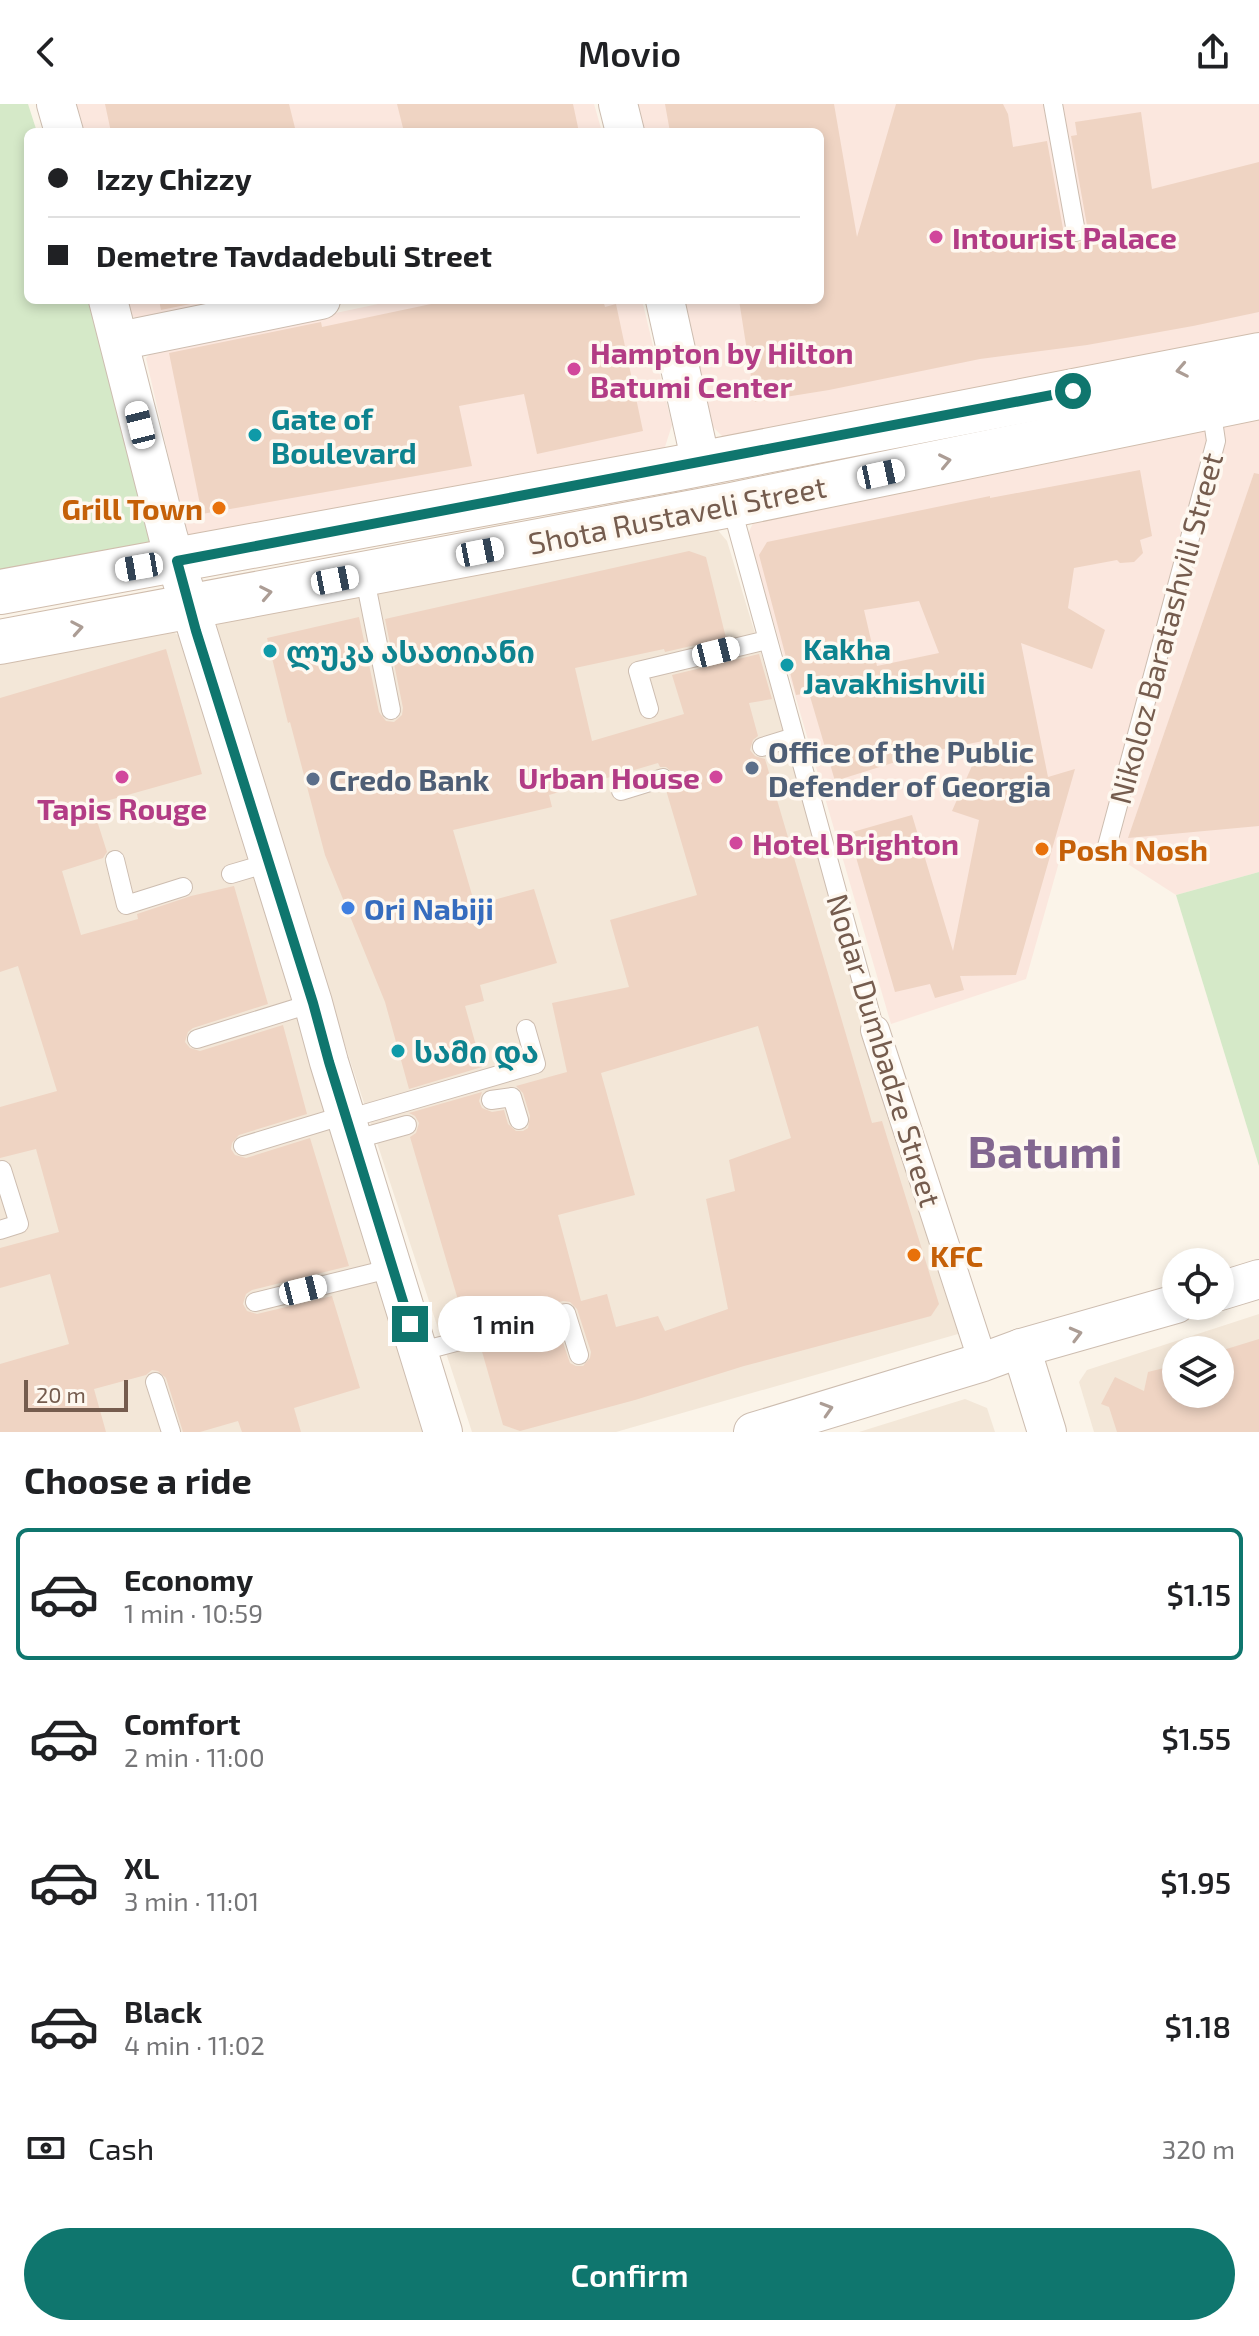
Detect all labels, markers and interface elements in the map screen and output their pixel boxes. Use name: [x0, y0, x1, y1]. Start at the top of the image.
icon: back: [24, 30, 68, 74]
icon: share: [1191, 30, 1235, 74]
text: Movio: [578, 31, 681, 74]
text: Izzy Chizzy: [96, 160, 252, 196]
place label: Intourist Palace: [952, 219, 1177, 255]
marker: Intourist Palace: [927, 228, 945, 246]
text: Demetre Tavdadebuli Street: [96, 237, 492, 273]
place label: Hampton by Hilton Batumi Center: [590, 334, 854, 404]
marker: Hampton by Hilton Batumi Center: [565, 360, 583, 378]
one-way arrow: [1176, 360, 1189, 377]
route start: [1055, 373, 1091, 409]
car: [123, 399, 157, 451]
place label: Gate of Boulevard: [271, 400, 417, 470]
marker: Gate of Boulevard: [246, 426, 264, 444]
street label: Nikoloz Baratashvili Street: [1101, 448, 1229, 808]
one-way arrow: [937, 453, 951, 470]
car: [855, 457, 907, 491]
street label: Shota Rustaveli Street: [525, 467, 829, 561]
place label: Grill Town: [61, 490, 203, 526]
marker: Grill Town: [210, 499, 228, 517]
car: [454, 536, 506, 568]
car: [113, 551, 165, 583]
car: [309, 564, 361, 596]
one-way arrow: [258, 585, 272, 602]
one-way arrow: [70, 621, 84, 638]
place label: Kakha Javakhishvili: [803, 630, 985, 700]
place label: ლუკა ასათიანი: [286, 633, 535, 671]
car: [690, 635, 742, 669]
marker: ლუკა ასათიანი: [261, 642, 279, 660]
marker: Kakha Javakhishvili: [778, 656, 796, 674]
place label: Office of the Public Defender of Georgia: [768, 733, 1051, 803]
place label: Urban House: [518, 759, 700, 795]
marker: Office of the Public Defender of Georgia: [743, 759, 761, 777]
place label: Credo Bank: [329, 761, 490, 797]
marker: Tapis Rouge: [113, 768, 131, 786]
marker: Urban House: [707, 768, 725, 786]
marker: Credo Bank: [304, 770, 322, 788]
place label: Tapis Rouge: [37, 790, 207, 826]
place label: Hotel Brighton: [752, 825, 959, 861]
place label: Posh Nosh: [1058, 831, 1208, 867]
marker: Hotel Brighton: [727, 834, 745, 852]
marker: Posh Nosh: [1033, 840, 1051, 858]
street label: Nodar Dumbadze Street: [820, 889, 950, 1211]
place label: Ori Nabiji: [364, 890, 494, 926]
marker: Ori Nabiji: [339, 899, 357, 917]
place label: სამი და: [414, 1033, 539, 1072]
marker: სამი და: [389, 1042, 407, 1060]
district label: Batumi: [967, 1122, 1123, 1177]
place label: KFC: [930, 1237, 983, 1273]
marker: KFC: [905, 1246, 923, 1264]
map controls: [1162, 1248, 1234, 1408]
button: locate: [1162, 1248, 1234, 1320]
car: [277, 1273, 329, 1307]
callout: 1 min: [438, 1296, 570, 1352]
route end: [392, 1306, 428, 1342]
text: 1 min: [473, 1308, 535, 1339]
one-way arrow: [1068, 1327, 1082, 1343]
button: layers: [1162, 1336, 1234, 1408]
scale bar: [24, 1376, 128, 1412]
text: 20 m: [36, 1381, 86, 1407]
one-way arrow: [820, 1402, 834, 1418]
text: Choose a ride: [24, 1458, 252, 1501]
icon: car: [28, 1558, 100, 1630]
text: Economy: [124, 1561, 253, 1597]
text: $1.15: [1167, 1576, 1231, 1612]
text: 1 min · 10:59: [124, 1597, 263, 1628]
icon: car: [28, 1702, 100, 1774]
text: Comfort: [124, 1705, 241, 1741]
text: $1.55: [1161, 1720, 1231, 1756]
text: 2 min · 11:00: [124, 1741, 265, 1772]
icon: car: [28, 1846, 100, 1918]
text: XL: [124, 1849, 159, 1885]
text: $1.95: [1160, 1864, 1231, 1900]
text: 3 min · 11:01: [124, 1885, 259, 1916]
icon: car: [28, 1990, 100, 2062]
text: Black: [124, 1993, 202, 2029]
text: $1.18: [1164, 2008, 1231, 2044]
text: 4 min · 11:02: [124, 2029, 265, 2060]
icon: cash: [24, 2126, 68, 2170]
text: Cash: [88, 2130, 154, 2166]
text: 320 m: [1162, 2133, 1235, 2164]
button: Confirm: [24, 2228, 1235, 2320]

